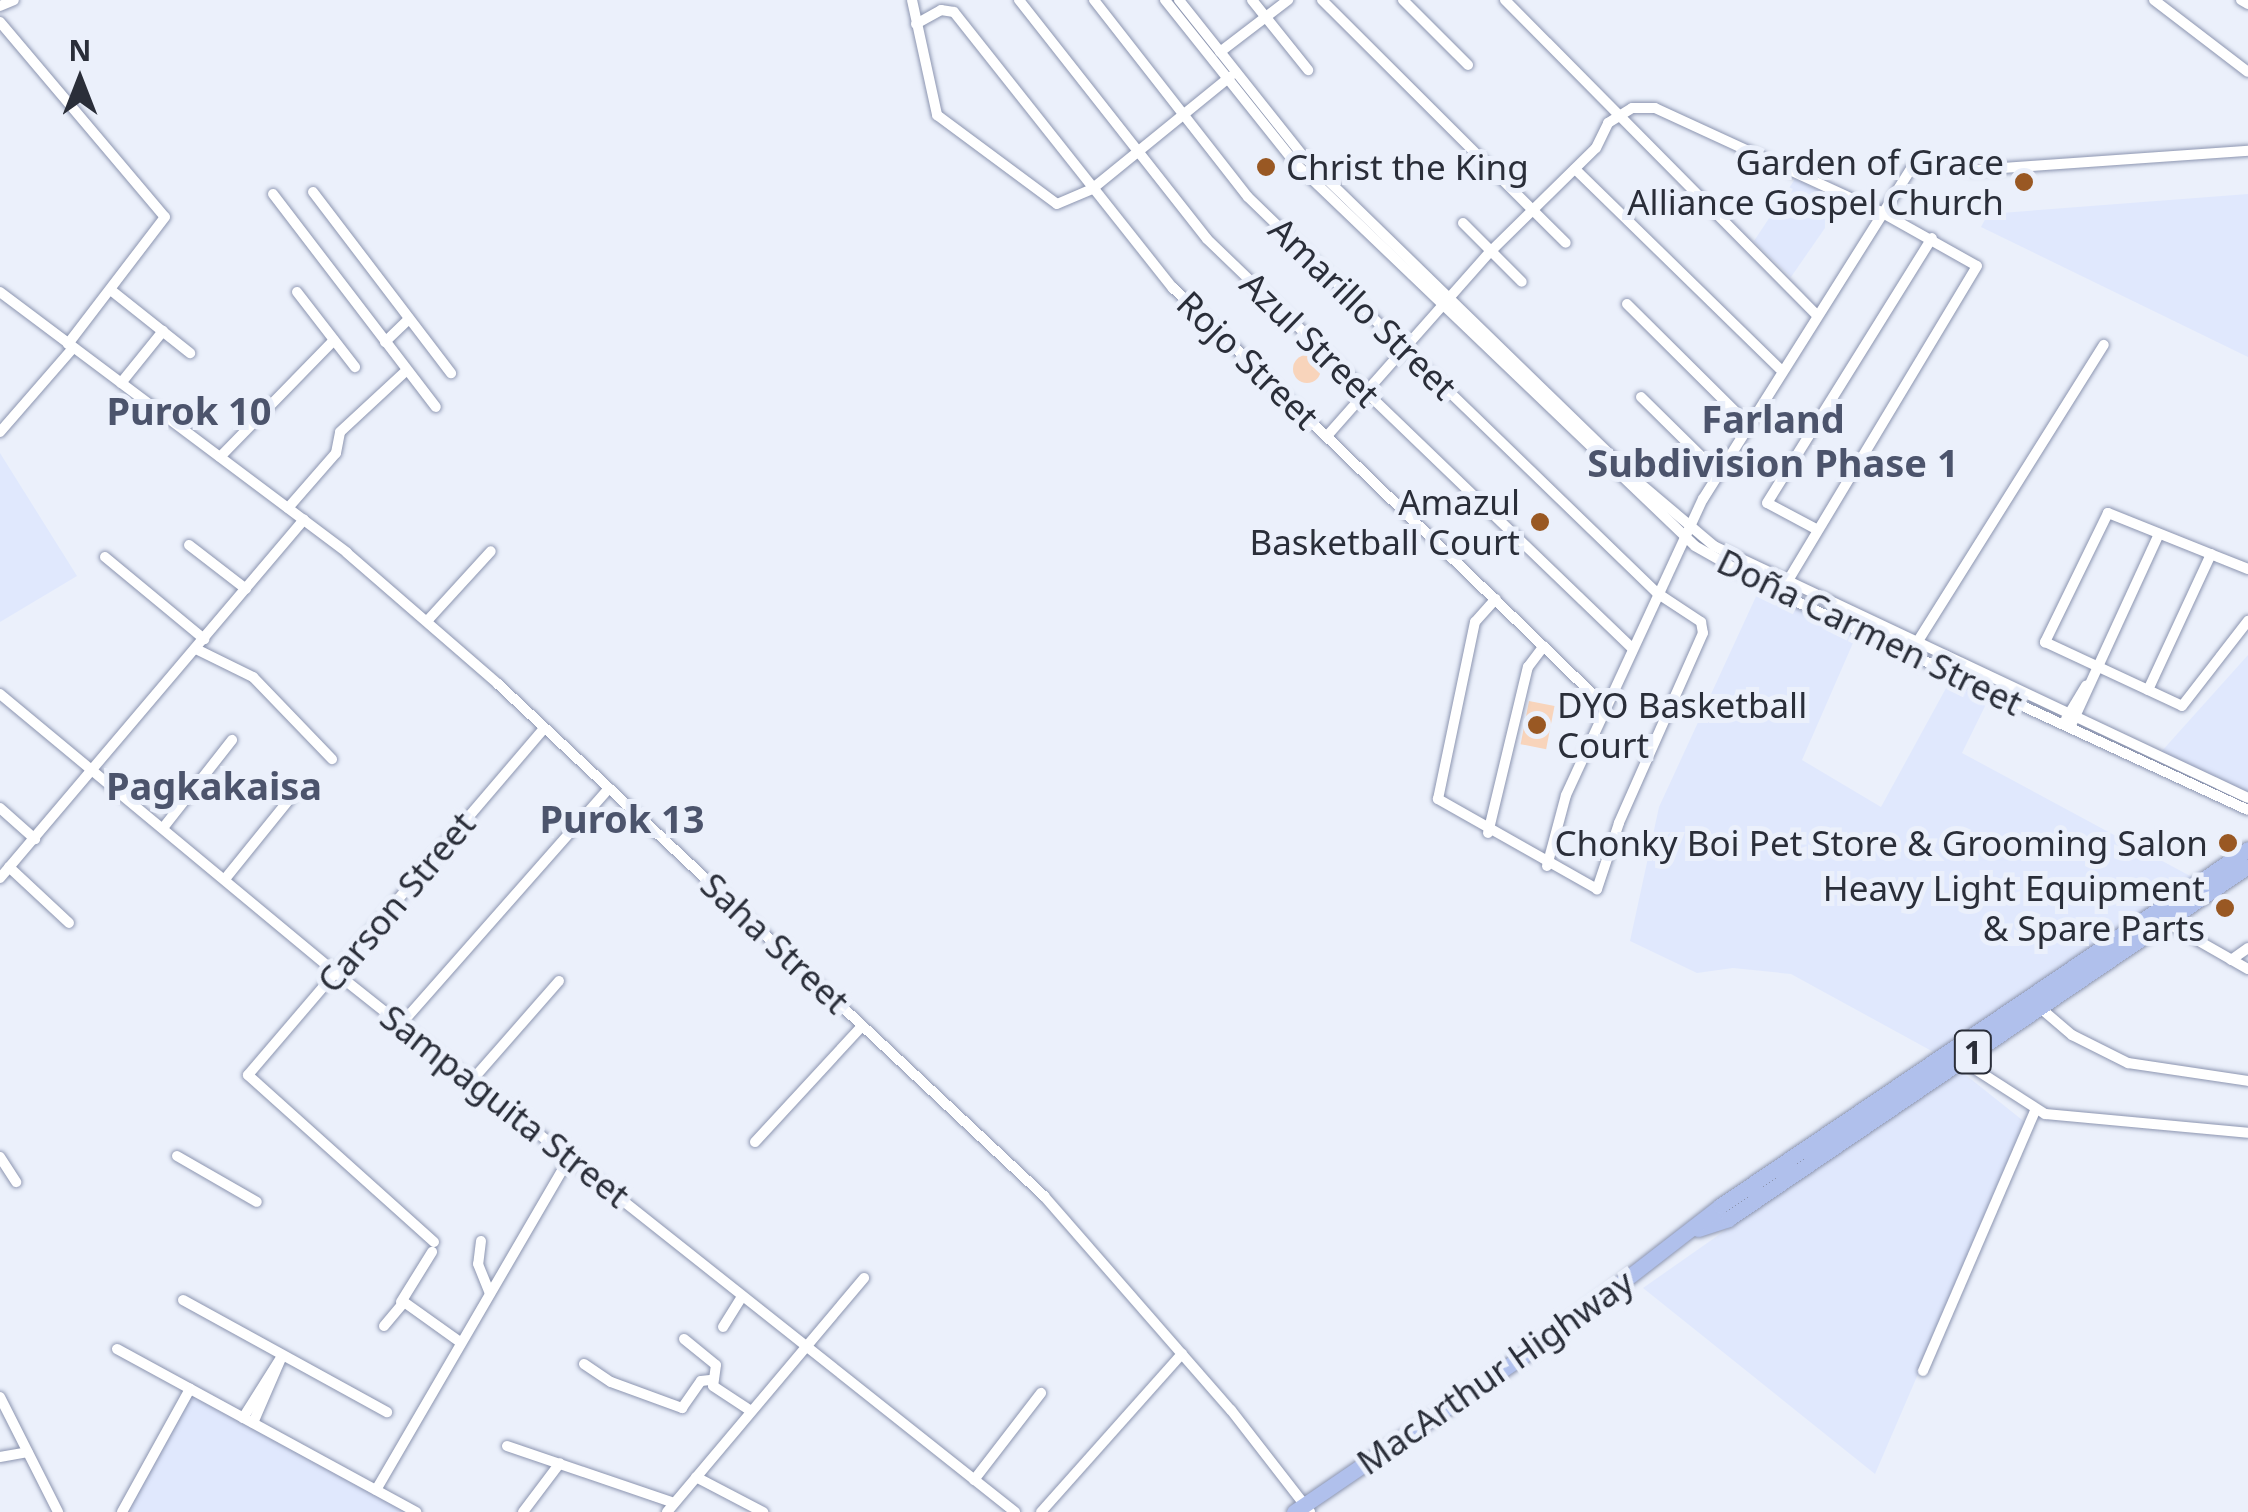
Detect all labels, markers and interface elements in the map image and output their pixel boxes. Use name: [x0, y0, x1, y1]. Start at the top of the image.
north arrow: [30, 30, 130, 130]
text: N: [69, 31, 91, 69]
place label: Garden of Grace Alliance Gospel Church: [1627, 141, 2004, 223]
place label: Christ the King: [1286, 146, 1529, 188]
marker: Christ the King: [1255, 156, 1277, 178]
marker: Garden of Grace Alliance Gospel Church: [2013, 171, 2035, 193]
street label: Amarillo Street: [1261, 208, 1465, 408]
street label: Azul Street: [1232, 263, 1388, 415]
street label: Rojo Street: [1169, 282, 1327, 438]
district label: Purok 10: [106, 388, 272, 434]
district label: Farland Subdivision Phase 1: [1587, 396, 1959, 486]
place label: Amazul Basketball Court: [1249, 481, 1520, 563]
marker: Amazul Basketball Court: [1529, 511, 1551, 533]
street label: Doña Carmen Street: [1711, 540, 2029, 724]
place label: DYO Basketball Court: [1557, 684, 1807, 766]
marker: DYO Basketball Court: [1526, 714, 1548, 736]
district label: Pagkakaisa: [106, 763, 322, 809]
district label: Purok 13: [539, 796, 705, 842]
street label: Carson Street: [308, 803, 484, 1001]
place label: Chonky Boi Pet Store & Grooming Salon: [1554, 822, 2208, 864]
marker: Chonky Boi Pet Store & Grooming Salon: [2217, 832, 2239, 854]
street label: Saha Street: [692, 864, 858, 1022]
place label: Heavy Light Equipment & Spare Parts: [1823, 867, 2205, 949]
marker: Heavy Light Equipment & Spare Parts: [2214, 897, 2236, 919]
street label: Sampaguita Street: [372, 996, 638, 1216]
road number: 1: [1953, 1025, 1993, 1079]
street label: MacArthur Highway: [1349, 1261, 1641, 1483]

